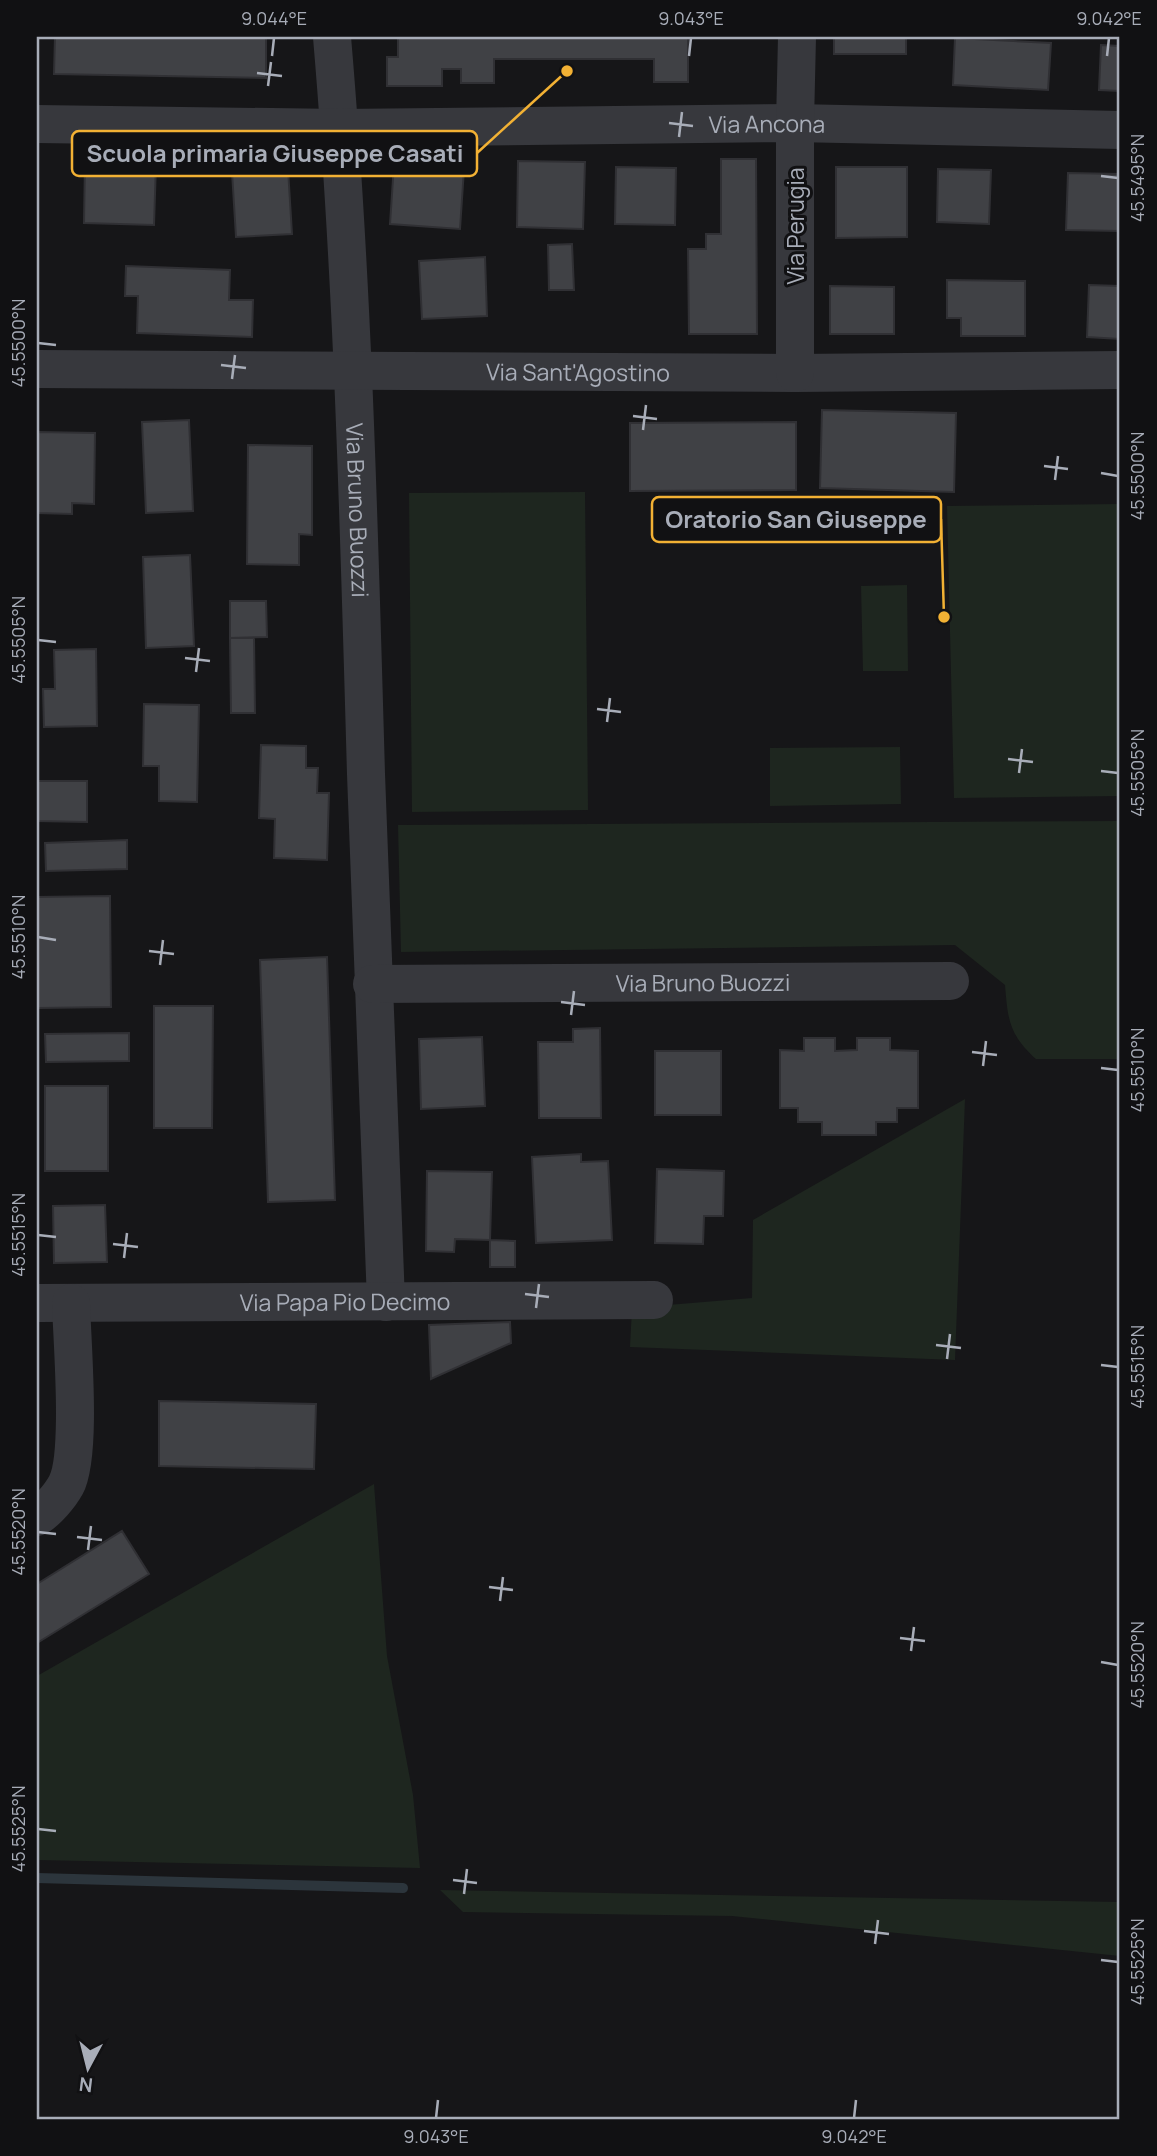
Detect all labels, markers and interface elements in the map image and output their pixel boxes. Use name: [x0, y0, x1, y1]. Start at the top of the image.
text: 9.044°E: [241, 6, 307, 30]
text: 9.043°E: [658, 6, 724, 30]
text: 9.042°E: [1076, 6, 1142, 30]
street label: Via Ancona: [708, 107, 826, 140]
callout: Scuola primaria Giuseppe Casati: [72, 131, 477, 176]
text: 45.5495°N: [1125, 134, 1149, 222]
text: Scuola primaria Giuseppe Casati: [87, 136, 463, 169]
street label: Via Perugia: [779, 167, 811, 285]
text: 45.5500°N: [6, 299, 30, 387]
street label: Via Sant'Agostino: [486, 355, 670, 388]
street label: Via Bruno Buozzi: [339, 422, 377, 598]
text: 45.5500°N: [1125, 432, 1149, 520]
callout: Oratorio San Giuseppe: [652, 497, 941, 542]
text: Oratorio San Giuseppe: [665, 502, 927, 535]
text: 45.5505°N: [6, 596, 30, 684]
text: 45.5505°N: [1125, 729, 1149, 817]
text: 45.5510°N: [6, 895, 30, 979]
street label: Via Bruno Buozzi: [616, 966, 790, 999]
text: 45.5510°N: [1125, 1028, 1149, 1112]
text: 45.5515°N: [6, 1193, 30, 1277]
street label: Via Papa Pio Decimo: [240, 1285, 450, 1318]
text: 45.5515°N: [1125, 1325, 1149, 1409]
text: 45.5520°N: [6, 1488, 30, 1576]
text: 45.5520°N: [1125, 1621, 1149, 1709]
text: 45.5525°N: [6, 1786, 30, 1872]
text: 45.5525°N: [1125, 1919, 1149, 2005]
north arrow: [52, 2034, 122, 2104]
text: N: [78, 2071, 94, 2099]
text: 9.043°E: [403, 2124, 469, 2148]
text: 9.042°E: [821, 2124, 887, 2148]

